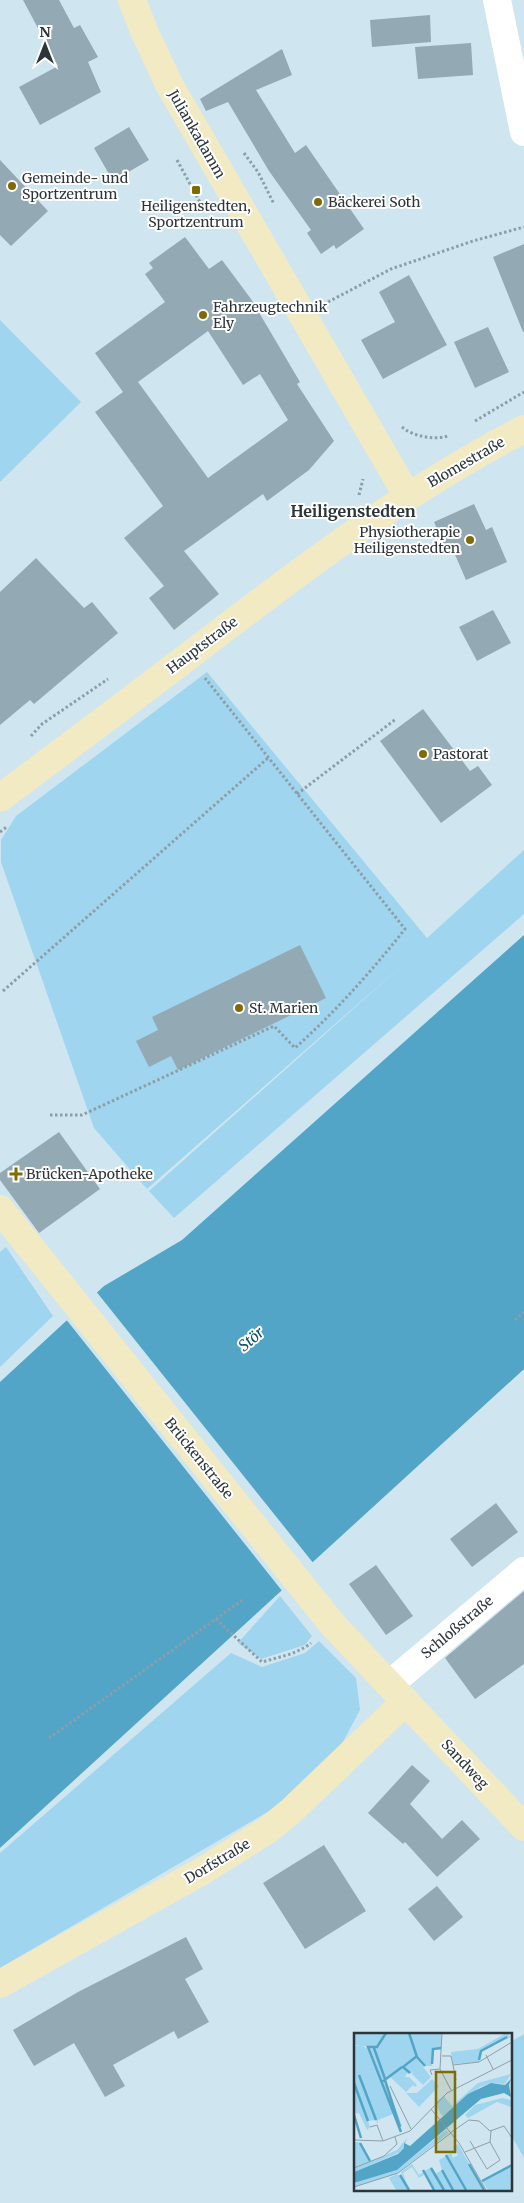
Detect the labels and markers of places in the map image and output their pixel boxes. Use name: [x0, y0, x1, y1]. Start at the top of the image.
place label: Gemeinde- und Sportzentrum: [22, 169, 129, 203]
marker: Gemeinde- und Sportzentrum: [6, 180, 18, 192]
marker: Heiligenstedten, Sportzentrum: [190, 184, 202, 196]
place label: Bäckerei Soth: [328, 193, 420, 211]
marker: Bäckerei Soth: [312, 196, 324, 208]
place label: Heiligenstedten, Sportzentrum: [141, 197, 251, 231]
place label: Fahrzeugtechnik Ely: [213, 298, 328, 332]
marker: Fahrzeugtechnik Ely: [197, 309, 209, 321]
place label: Physiotherapie Heiligenstedten: [354, 523, 460, 557]
marker: Physiotherapie Heiligenstedten: [464, 534, 476, 546]
place label: Pastorat: [433, 745, 489, 763]
marker: Pastorat: [417, 748, 429, 760]
place label: St. Marien: [249, 999, 318, 1017]
marker: St. Marien: [233, 1002, 245, 1014]
place label: Brücken-Apotheke: [26, 1165, 153, 1183]
marker: Brücken-Apotheke: [10, 1168, 22, 1180]

